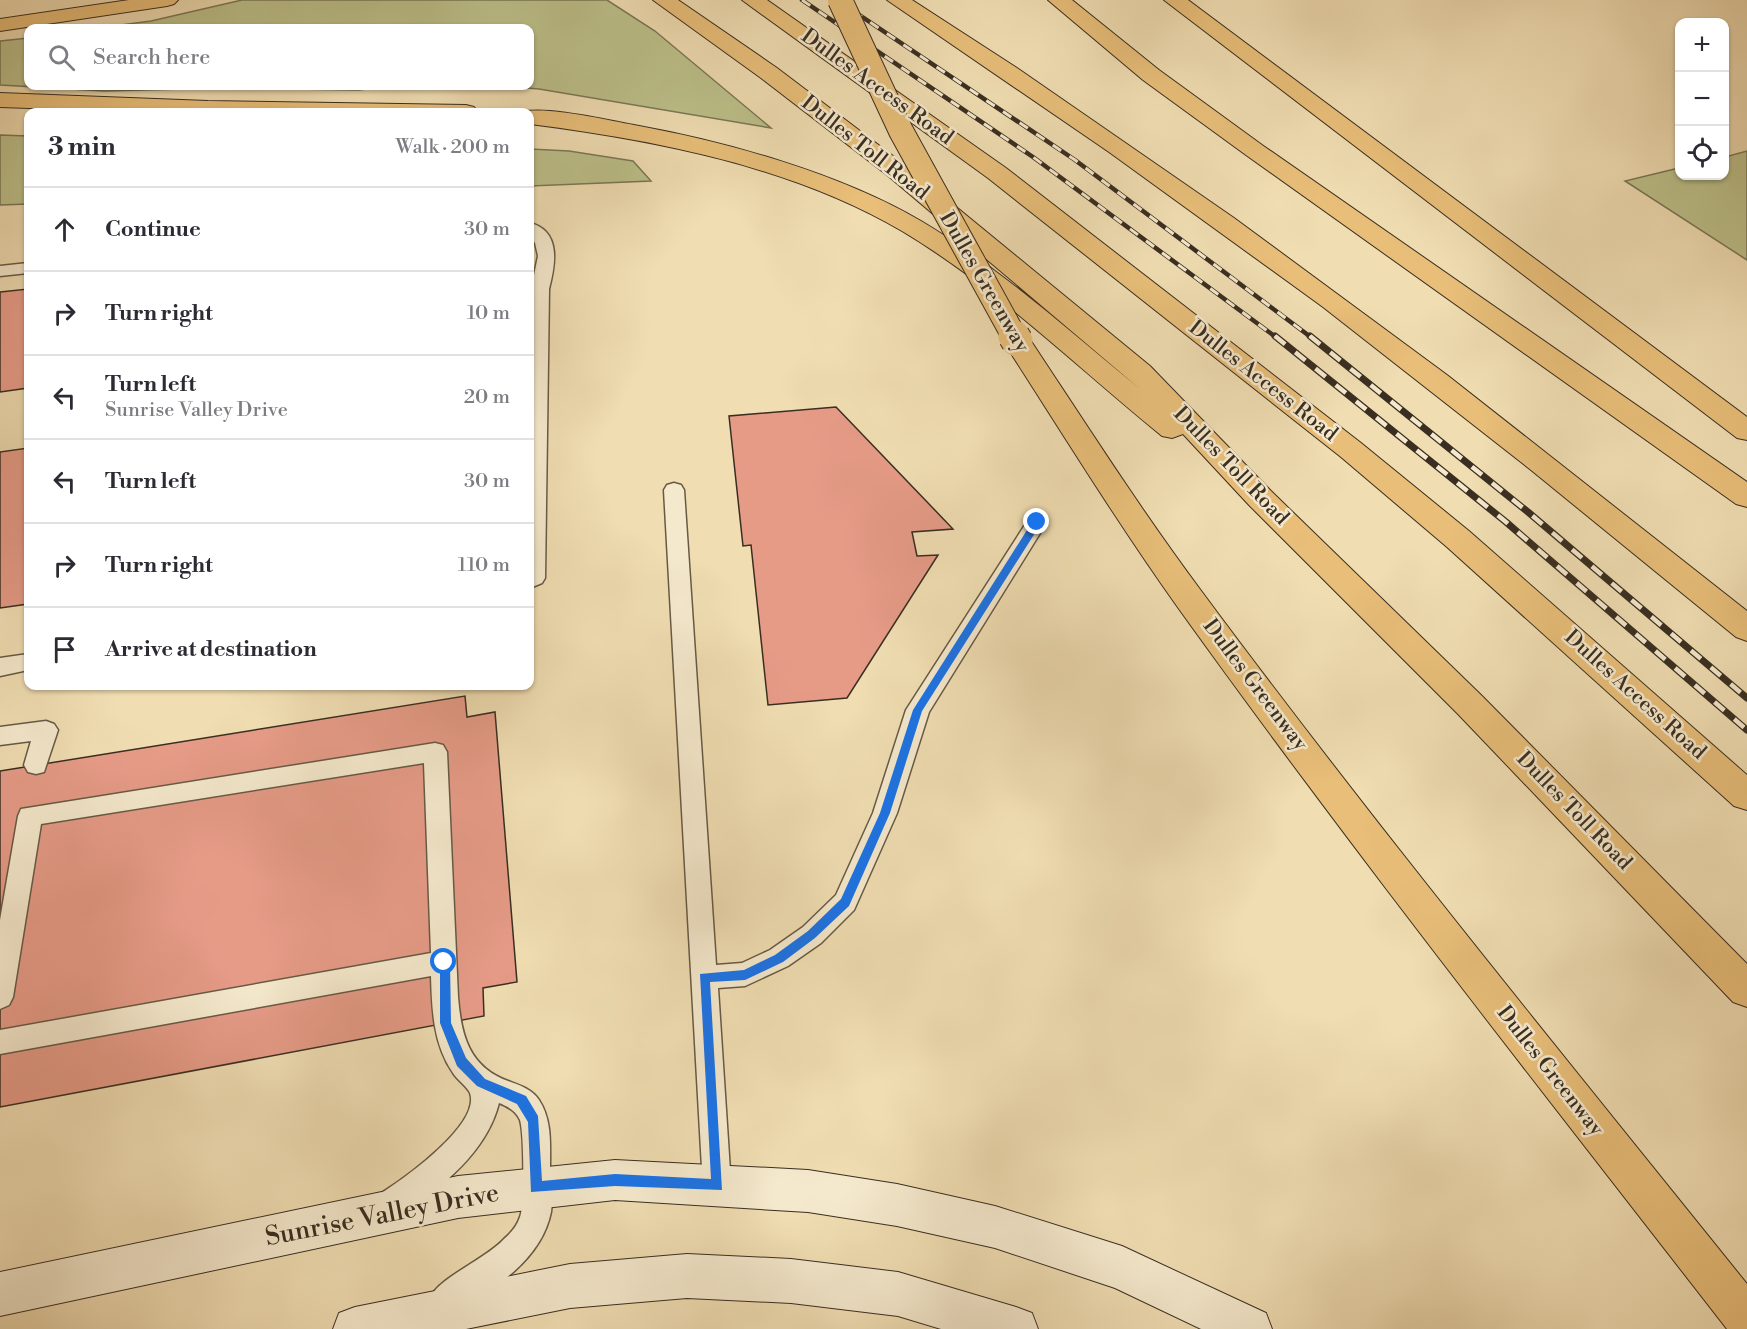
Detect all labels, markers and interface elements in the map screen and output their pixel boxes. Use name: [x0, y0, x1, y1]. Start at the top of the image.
map controls: [1675, 18, 1729, 180]
button: +: [1675, 18, 1729, 72]
street label: Dulles Access Road: [796, 23, 958, 151]
search box: [24, 24, 534, 90]
icon: search: [45, 41, 78, 74]
text: Search here: [93, 44, 210, 71]
button: −: [1675, 72, 1729, 126]
street label: Dulles Toll Road: [796, 90, 934, 206]
button: locate: [1675, 126, 1729, 180]
text: 3 min: [48, 131, 116, 163]
text: Walk · 200 m: [396, 135, 510, 160]
street label: Dulles Greenway: [933, 207, 1035, 358]
icon: ahead: [48, 213, 81, 246]
text: Continue: [105, 216, 201, 243]
text: 30 m: [464, 217, 510, 242]
icon: right: [48, 297, 81, 330]
text: Turn right: [105, 300, 213, 327]
text: 10 m: [467, 301, 510, 326]
street label: Dulles Access Road: [1183, 315, 1343, 447]
text: Turn left: [105, 371, 196, 398]
icon: left: [48, 381, 81, 414]
text: 20 m: [464, 385, 510, 410]
text: Sunrise Valley Drive: [105, 398, 288, 423]
street label: Dulles Toll Road: [1168, 401, 1294, 531]
icon: left: [48, 465, 81, 498]
text: Turn left: [105, 468, 196, 495]
text: 30 m: [464, 469, 510, 494]
route end: [1023, 508, 1049, 534]
icon: right: [48, 549, 81, 582]
text: Turn right: [105, 552, 213, 579]
text: 110 m: [458, 553, 510, 578]
street label: Dulles Greenway: [1197, 614, 1313, 757]
street label: Dulles Access Road: [1559, 624, 1711, 766]
icon: arrive: [48, 633, 81, 666]
text: Arrive at destination: [105, 636, 317, 663]
street label: Dulles Toll Road: [1511, 746, 1637, 876]
route start: [430, 948, 456, 974]
street label: Dulles Greenway: [1491, 1001, 1609, 1142]
street label: Sunrise Valley Drive: [262, 1177, 502, 1253]

